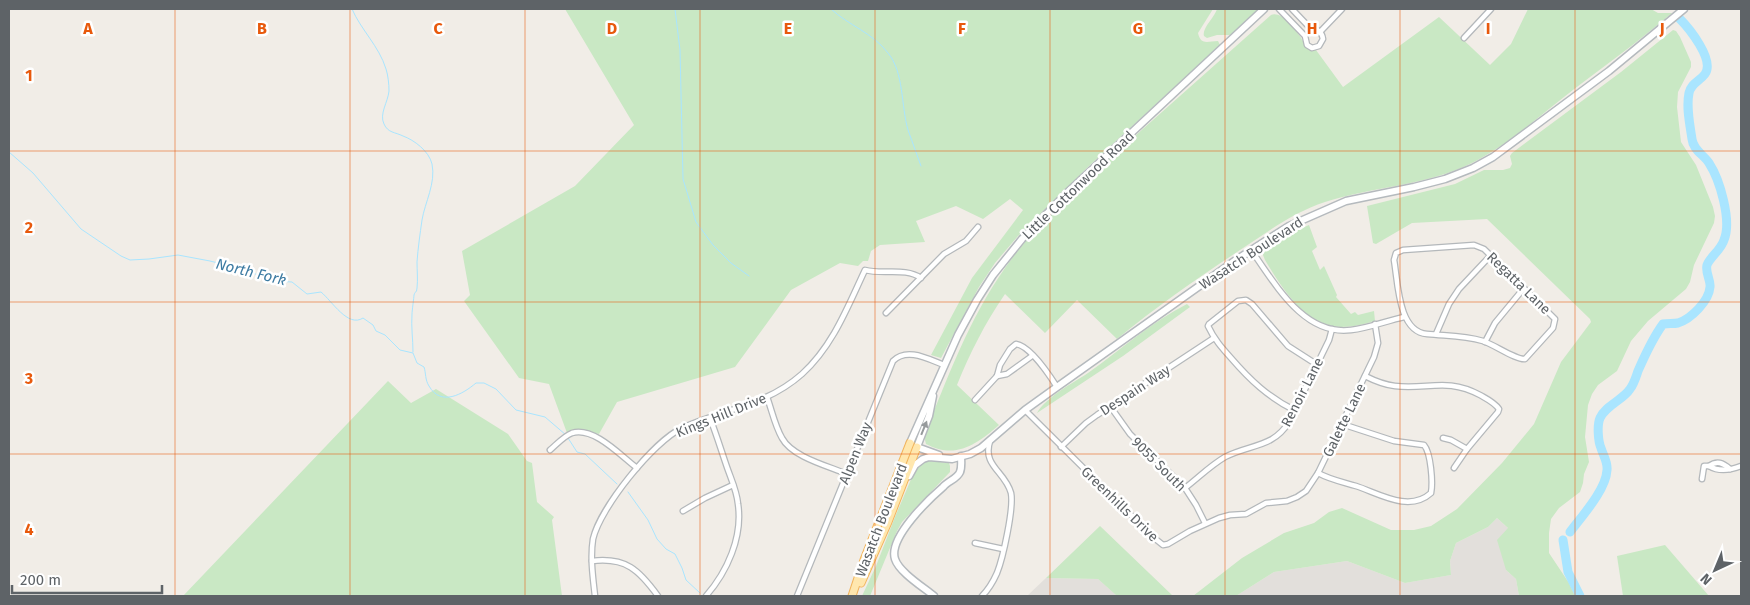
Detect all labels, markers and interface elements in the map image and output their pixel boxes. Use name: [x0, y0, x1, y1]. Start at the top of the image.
text: A: [82, 19, 93, 38]
text: B: [257, 19, 267, 38]
text: C: [433, 19, 443, 38]
text: D: [607, 19, 617, 38]
text: E: [784, 19, 792, 38]
text: F: [958, 19, 966, 38]
text: G: [1133, 19, 1143, 38]
text: H: [1307, 19, 1317, 38]
text: I: [1486, 19, 1490, 38]
text: J: [1658, 19, 1665, 38]
text: 1: [25, 66, 33, 85]
street label: Little Cottonwood Road: [1019, 127, 1138, 243]
street label: Wasatch Boulevard: [1196, 214, 1306, 293]
text: 2: [25, 218, 33, 237]
street label: Regatta Lane: [1483, 249, 1554, 318]
water label: North Fork: [214, 255, 288, 289]
street label: Renoir Lane: [1278, 355, 1327, 430]
street label: Despain Way: [1097, 361, 1174, 419]
text: 3: [24, 369, 33, 388]
street label: Galette Lane: [1319, 381, 1370, 460]
street label: Kings Hill Drive: [673, 390, 769, 441]
street label: Alpen Way: [835, 420, 876, 487]
one-way arrow: [920, 420, 928, 435]
street label: 9055 South: [1128, 434, 1189, 495]
street label: Wasatch Boulevard: [852, 461, 911, 579]
street label: Greenhills Drive: [1078, 463, 1162, 545]
text: 4: [24, 520, 34, 539]
north arrow: [1690, 545, 1740, 595]
scale bar: [12, 562, 162, 594]
text: N: [1697, 570, 1716, 588]
text: 200 m: [20, 571, 61, 589]

